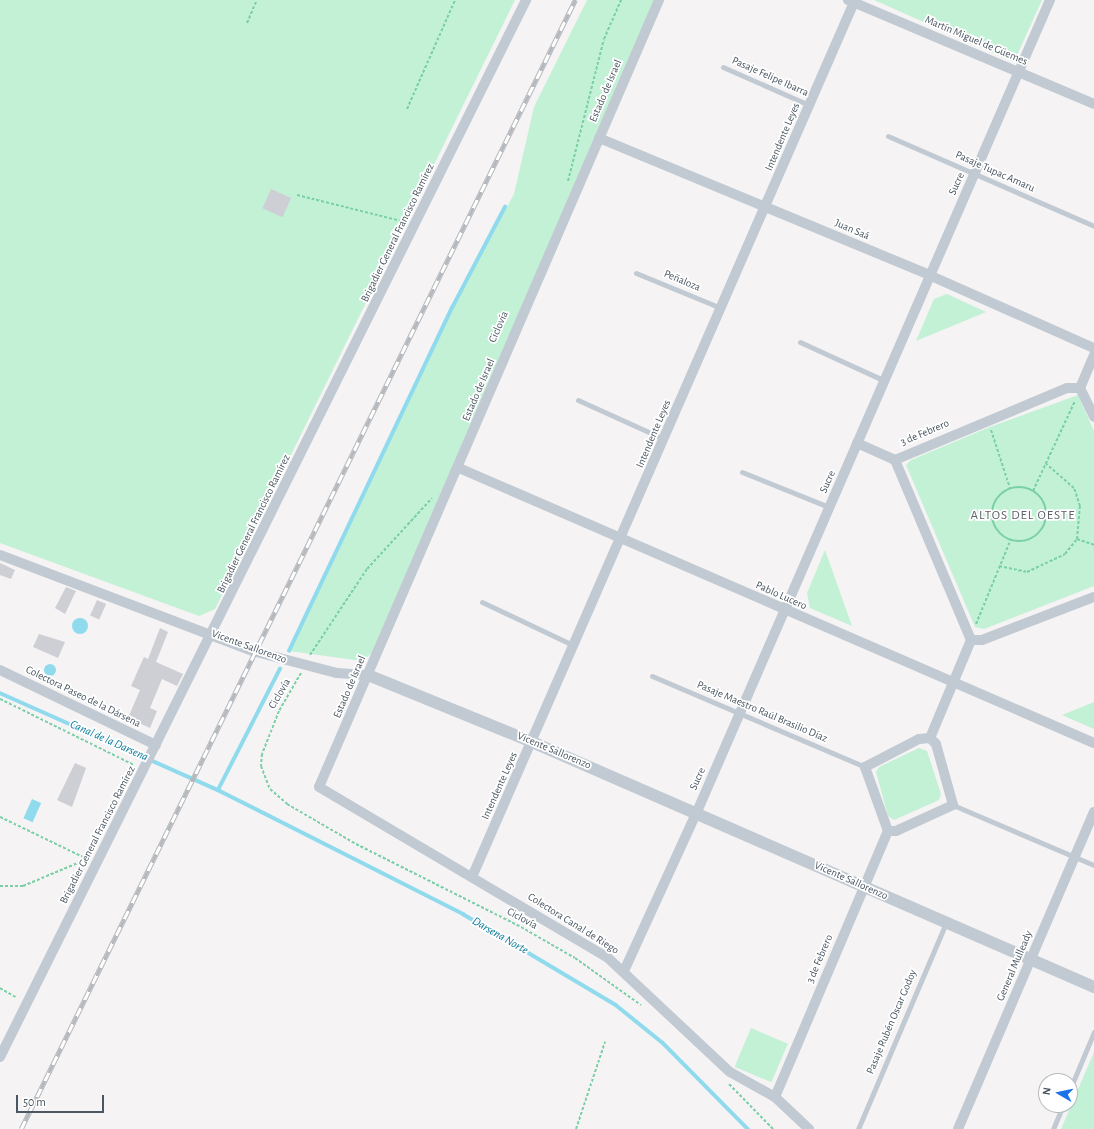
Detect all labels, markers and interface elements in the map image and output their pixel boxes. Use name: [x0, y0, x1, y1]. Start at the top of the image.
street label: Martín Miguel de Güemes: [923, 13, 1029, 69]
street label: Pasaje Felipe Ibarra: [730, 54, 810, 100]
street label: Estado de Israel: [587, 58, 625, 124]
street label: Intendente Leyes: [763, 101, 803, 173]
street label: Pasaje Tupac Amaru: [953, 149, 1037, 195]
street label: Brigadier General Francisco Ramírez: [359, 161, 437, 305]
street label: Sucre: [946, 171, 968, 197]
street label: Juan Saá: [833, 217, 871, 243]
street label: Peñaloza: [662, 267, 702, 295]
street label: Ciclovía: [486, 309, 512, 345]
street label: Estado de Israel: [460, 357, 498, 423]
street label: Intendente Leyes: [634, 398, 674, 470]
street label: 3 de Febrero: [899, 417, 951, 449]
street label: Brigadier General Francisco Ramírez: [215, 452, 293, 596]
street label: Sucre: [817, 469, 839, 495]
district label: ALTOS DEL OESTE: [971, 508, 1075, 524]
street label: Pablo Lucero: [753, 579, 809, 613]
street label: Vicente Sallorenzo: [210, 627, 288, 667]
street label: Estado de Israel: [331, 654, 369, 720]
street label: Colectora Paseo de la Dársena: [23, 663, 143, 731]
street label: Ciclovía: [266, 676, 294, 712]
street label: Pasaje Maestro Raúl Brasilio Díaz: [695, 678, 829, 746]
water label: Canal de la Darsena: [68, 717, 150, 765]
street label: Vicente Sallorenzo: [515, 730, 593, 772]
street label: Intendente Leyes: [479, 750, 521, 822]
street label: Brigadier General Francisco Ramírez: [57, 764, 139, 906]
street label: Sucre: [687, 766, 709, 792]
street label: Vicente Sallorenzo: [812, 859, 890, 903]
street label: Colectora Canal de Riego: [525, 891, 621, 957]
street label: Ciclovía: [504, 905, 540, 933]
water label: Darsena Norte: [469, 914, 531, 958]
street label: General Mulleady: [994, 929, 1036, 1003]
street label: 3 de Febrero: [804, 933, 836, 985]
street label: Pasaje Rubén Oscar Godoy: [864, 968, 920, 1076]
north arrow: [1038, 1073, 1078, 1113]
scale bar: [18, 1087, 106, 1113]
text: N: [1041, 1087, 1053, 1096]
text: 50 m: [23, 1096, 46, 1108]

